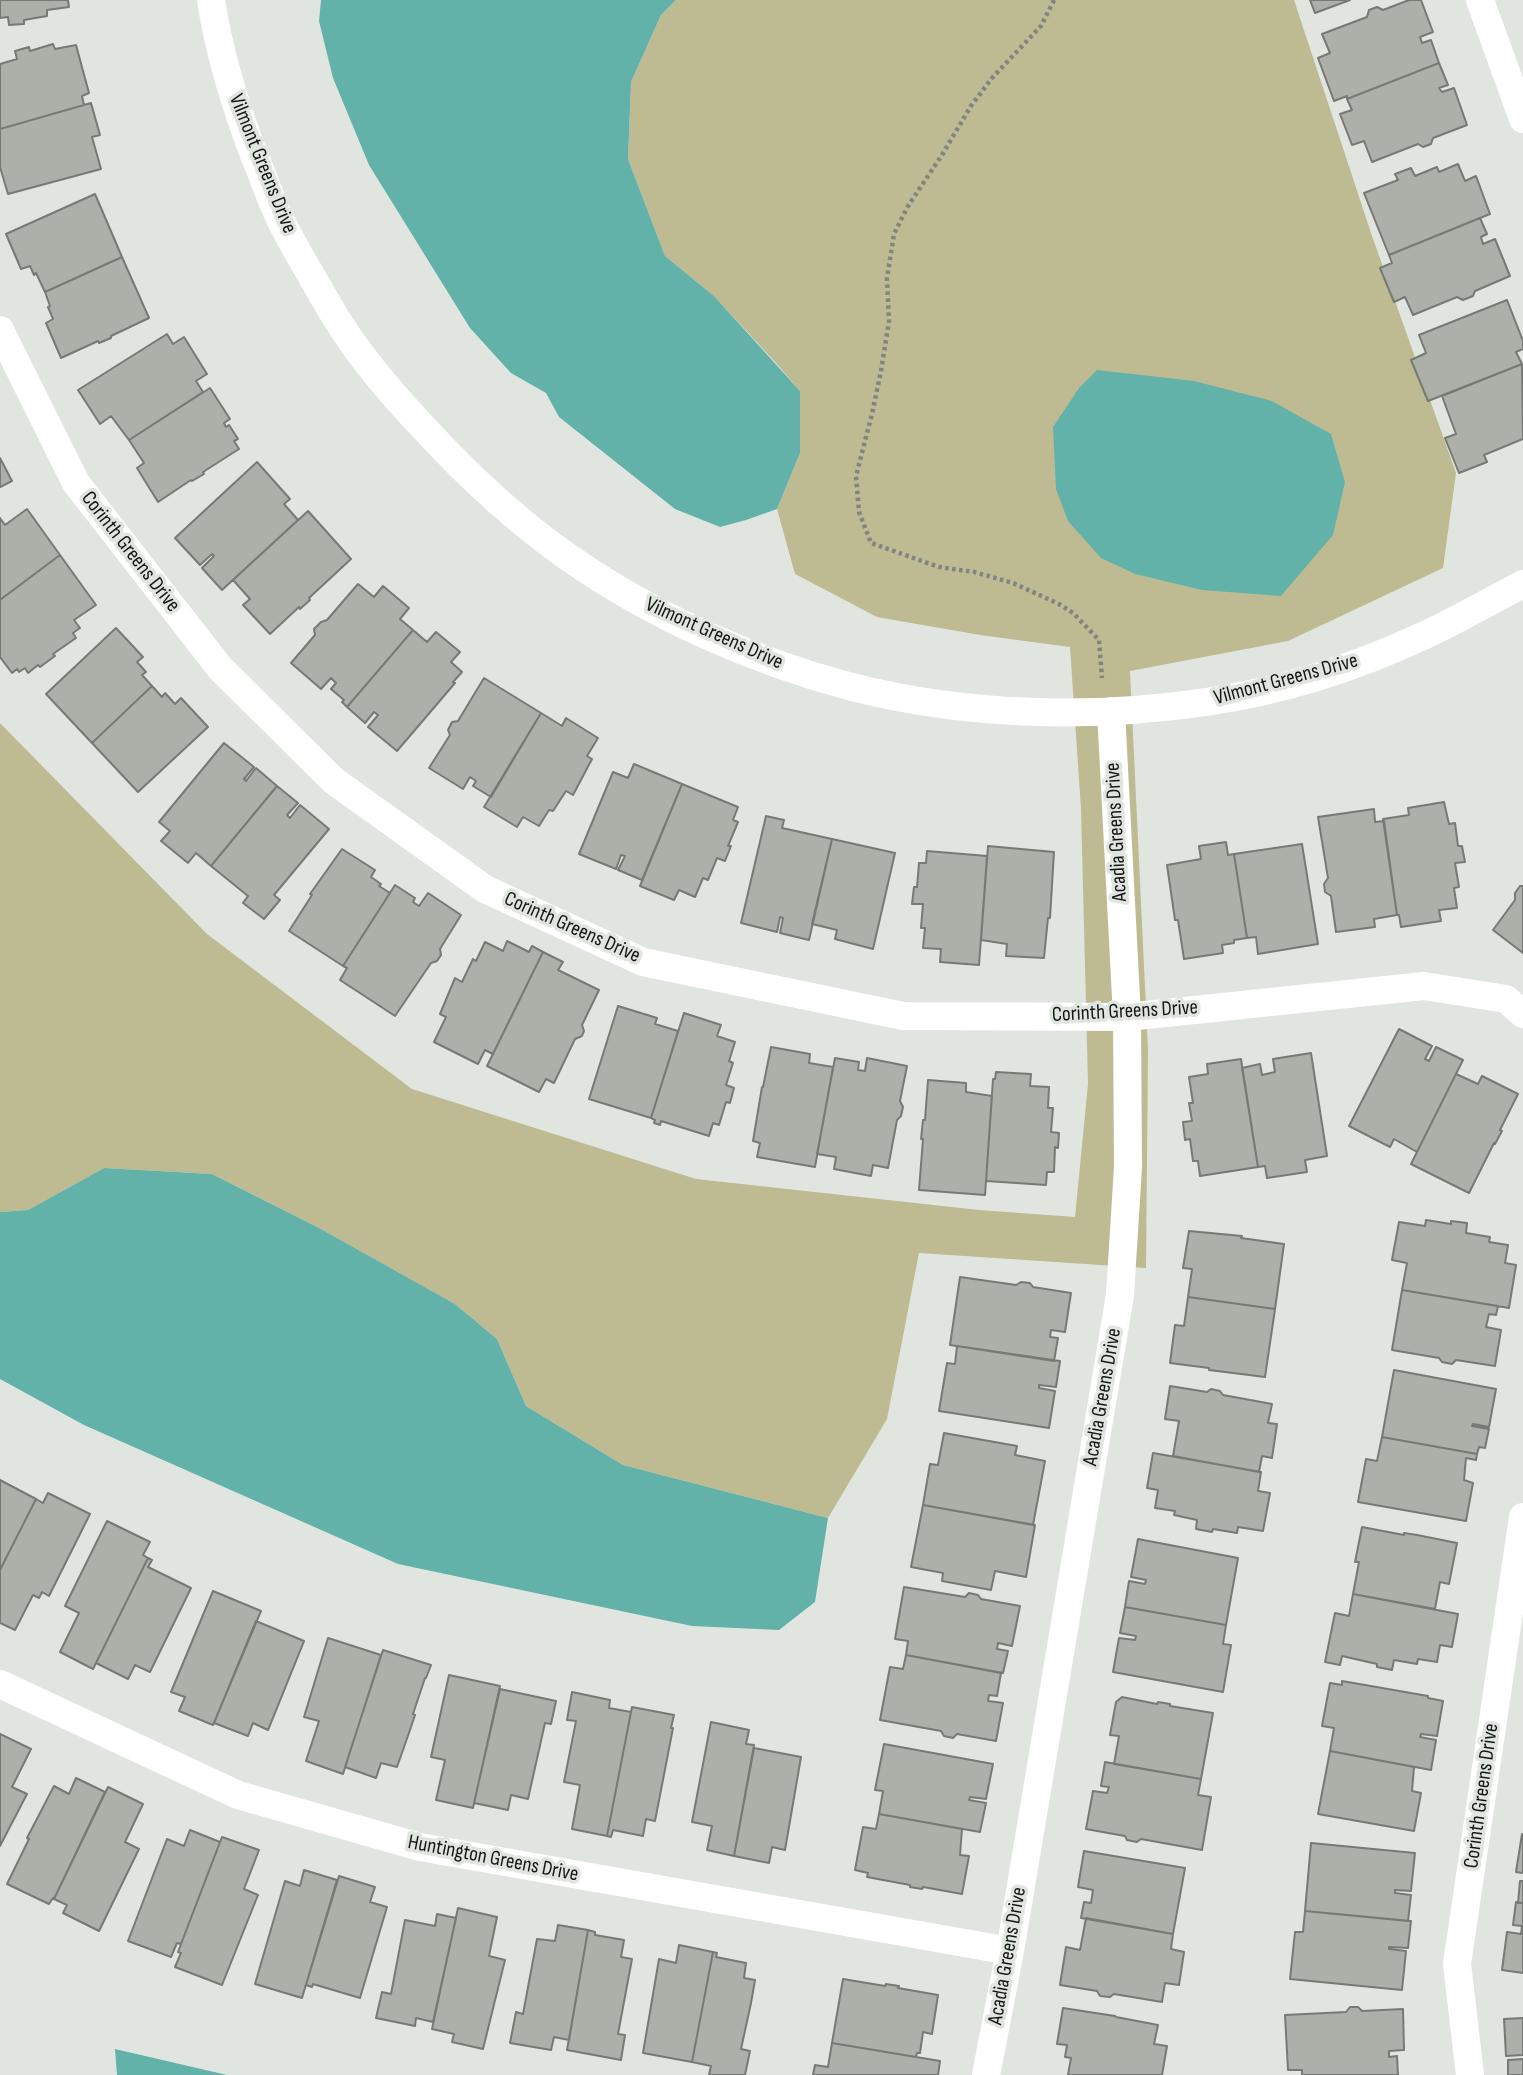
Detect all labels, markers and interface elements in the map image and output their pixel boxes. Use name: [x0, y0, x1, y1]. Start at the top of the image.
street label: Vilmont Greens Drive: [223, 91, 301, 237]
street label: Corinth Greens Drive: [75, 487, 185, 617]
street label: Vilmont Greens Drive: [641, 592, 787, 676]
street label: Vilmont Greens Drive: [1211, 649, 1361, 711]
street label: Acadia Greens Drive: [1101, 762, 1133, 902]
street label: Corinth Greens Drive: [500, 887, 644, 969]
street label: Corinth Greens Drive: [1051, 996, 1199, 1028]
street label: Acadia Greens Drive: [1079, 1326, 1127, 1468]
street label: Corinth Greens Drive: [1459, 1722, 1505, 1870]
street label: Huntington Greens Drive: [406, 1830, 580, 1888]
street label: Acadia Greens Drive: [984, 1885, 1032, 2027]

